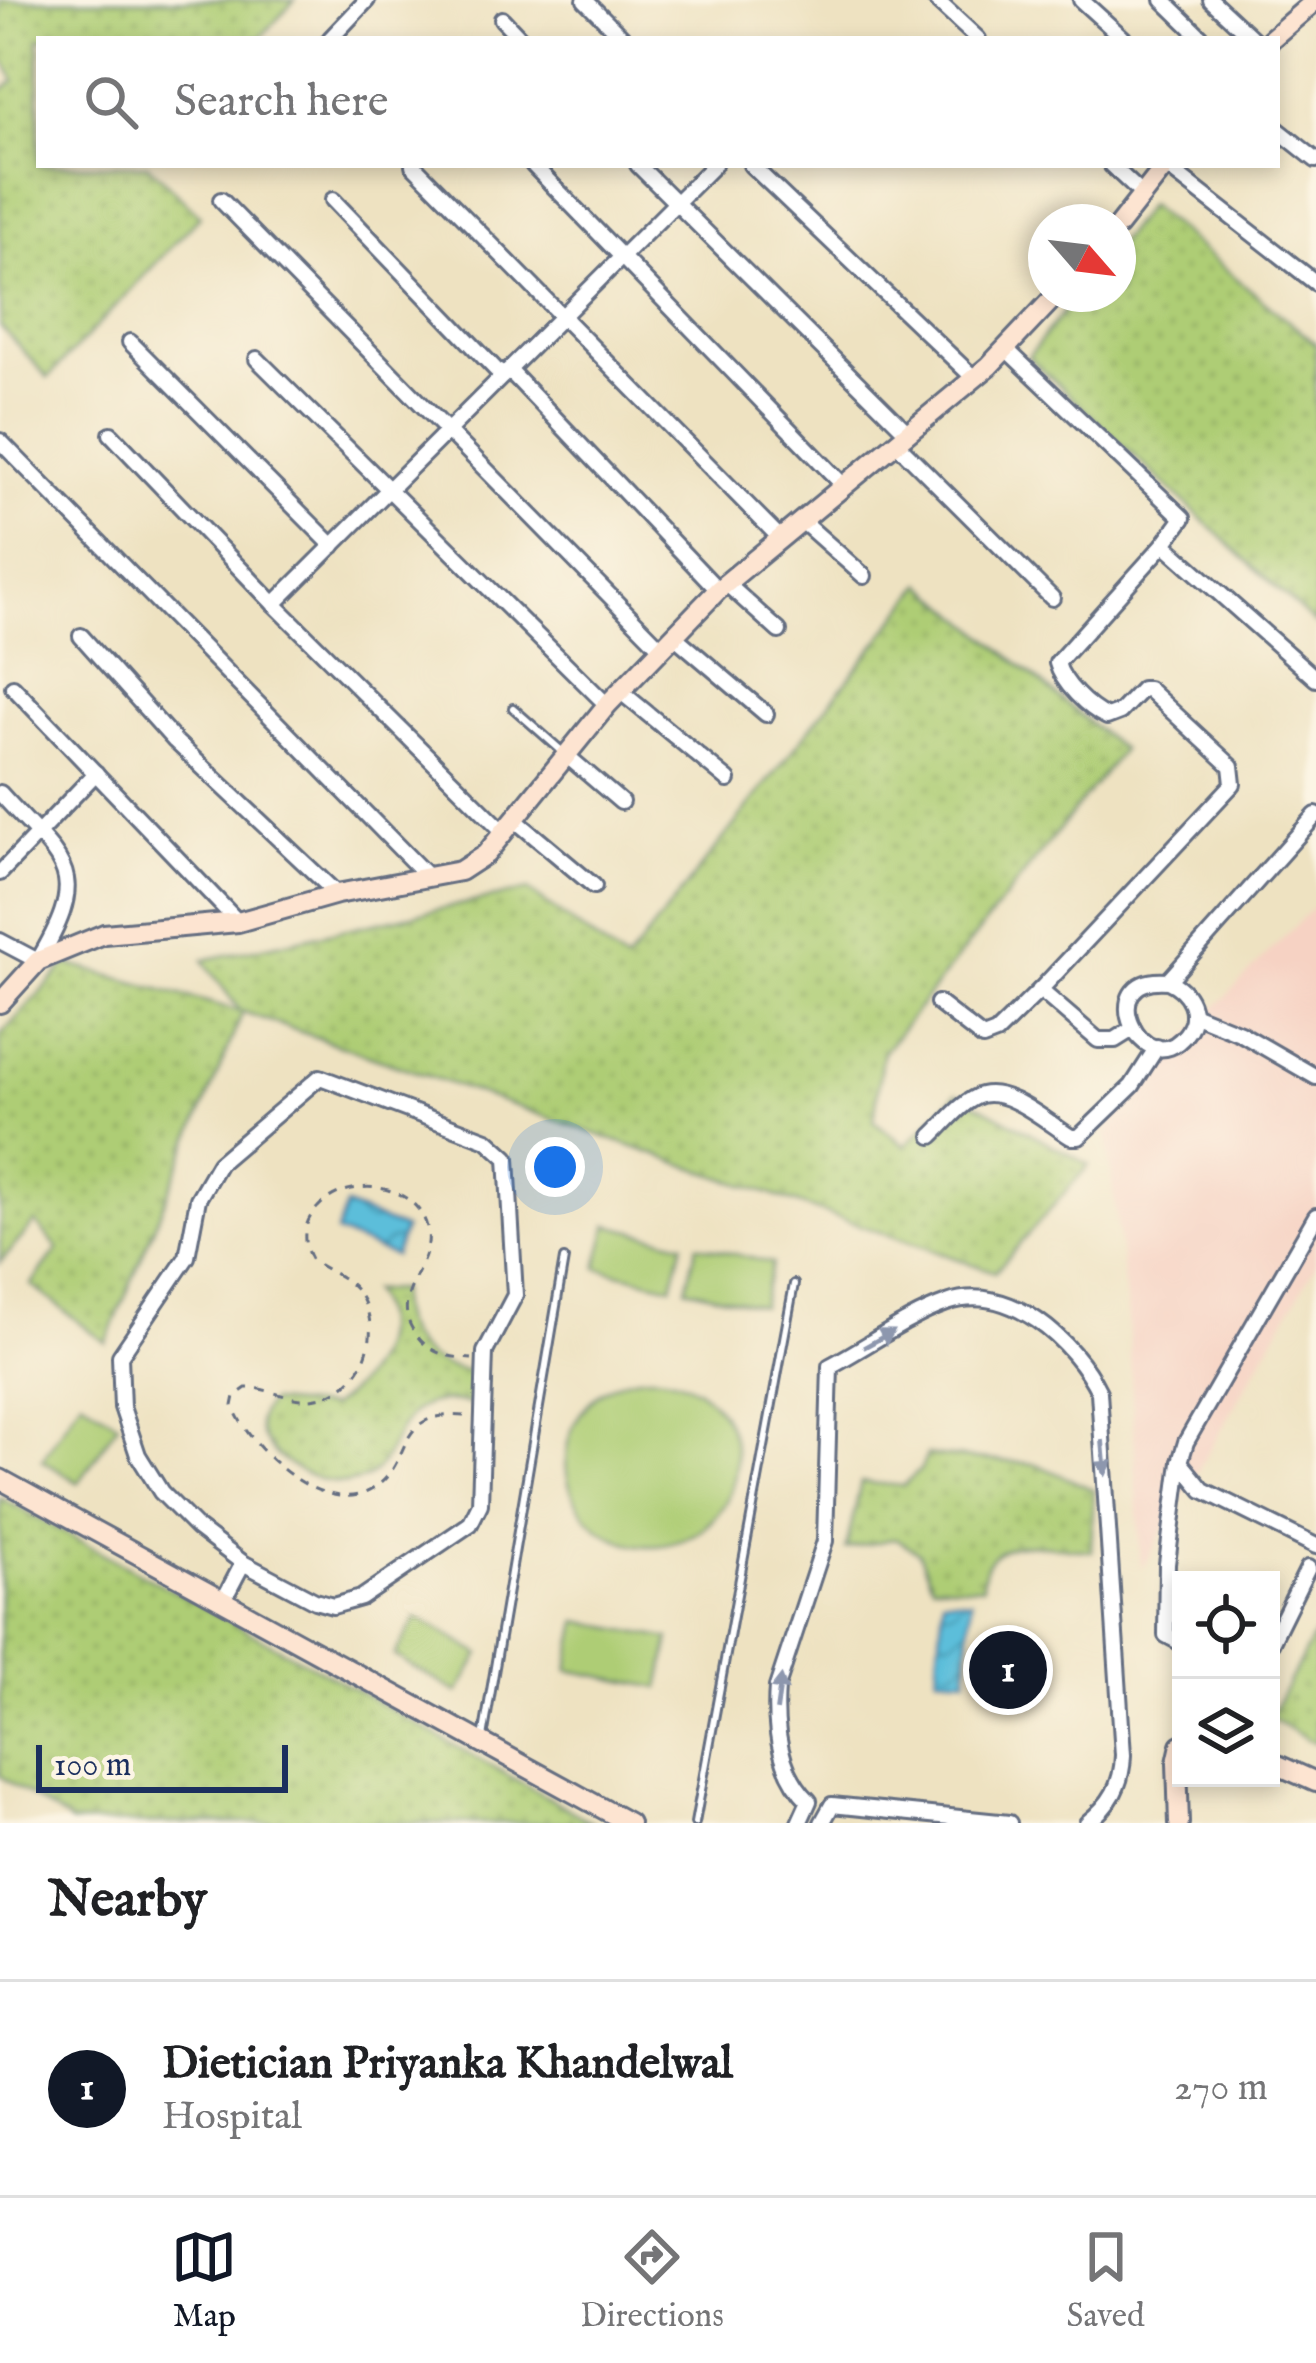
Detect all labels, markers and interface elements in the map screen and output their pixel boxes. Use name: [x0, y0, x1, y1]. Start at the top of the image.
search box: [36, 36, 1280, 168]
icon: search: [78, 69, 144, 135]
text: Search here: [174, 74, 388, 131]
north arrow: [1028, 204, 1136, 312]
your location: [525, 1137, 585, 1197]
one-way arrow: [863, 1330, 896, 1351]
one-way arrow: [1095, 1440, 1114, 1477]
map controls: [1172, 1571, 1280, 1787]
button: locate: [1172, 1571, 1280, 1679]
pin: 1: [969, 1625, 1047, 1715]
one-way arrow: [770, 1673, 789, 1711]
button: layers: [1172, 1679, 1280, 1787]
scale bar: [36, 1739, 288, 1792]
text: 100 m: [54, 1745, 131, 1787]
text: Nearby: [48, 1869, 207, 1934]
text: Dietician Priyanka Khandelwal: [162, 2036, 733, 2093]
text: 1: [80, 2064, 94, 2113]
text: 270 m: [1174, 2064, 1268, 2113]
text: Hospital: [162, 2093, 302, 2142]
tab: Map: [171, 2224, 237, 2338]
tab: Directions: [580, 2224, 724, 2338]
tab: Saved: [1067, 2224, 1145, 2338]

